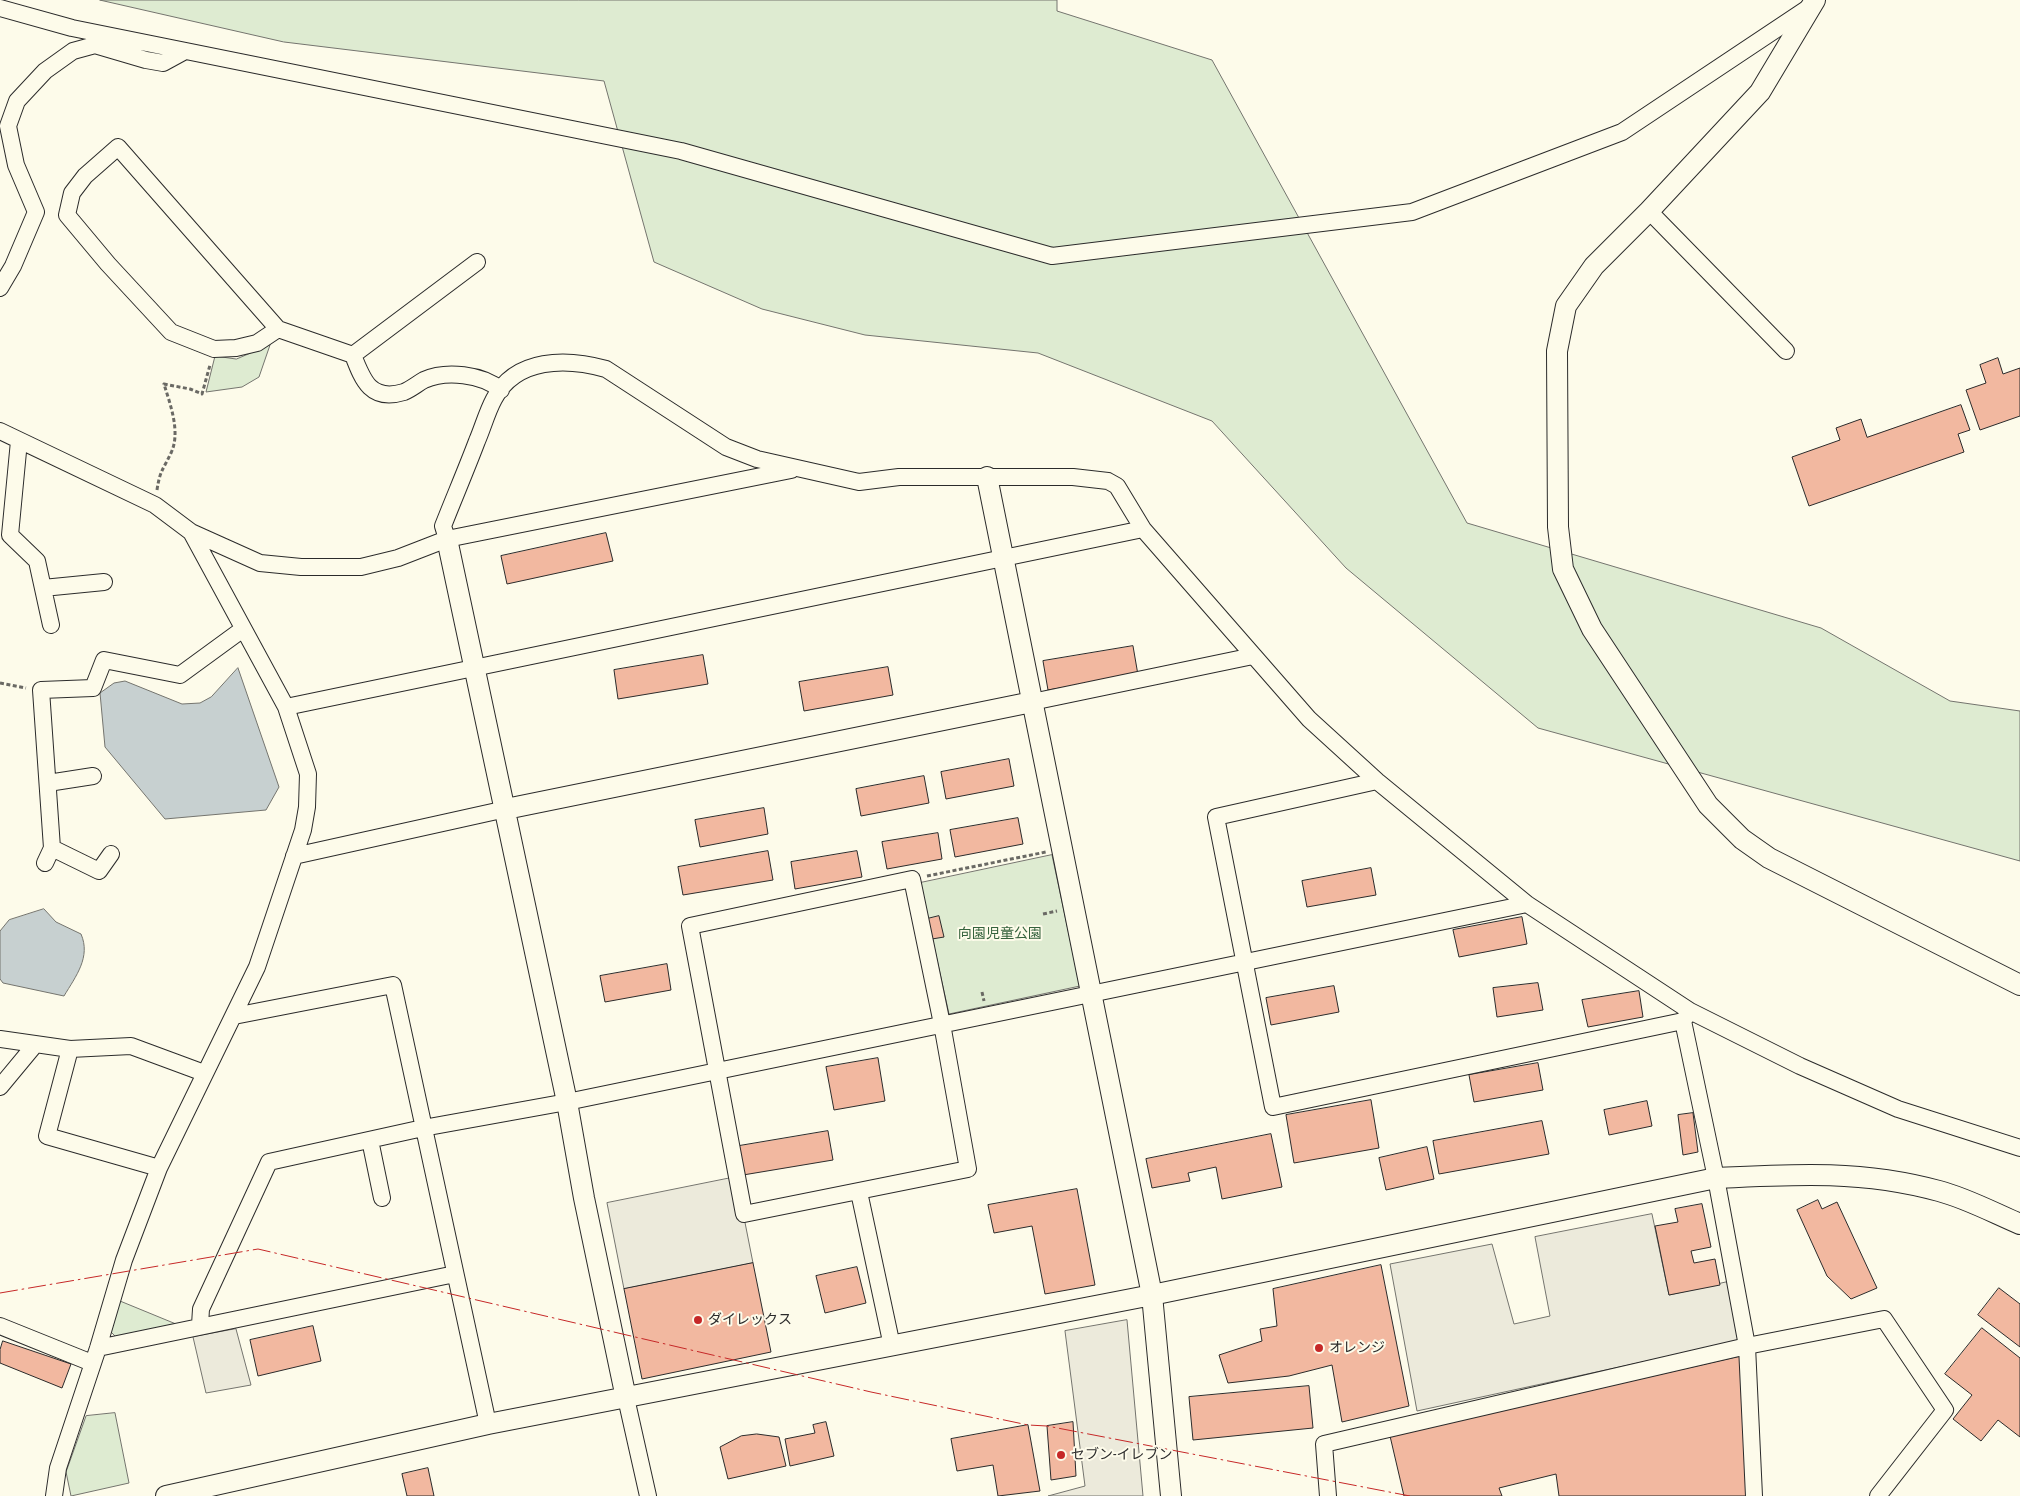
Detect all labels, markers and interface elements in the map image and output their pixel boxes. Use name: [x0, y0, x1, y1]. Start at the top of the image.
park label: 向園児童公園: [958, 926, 1042, 942]
place label: ダイレックス: [708, 1312, 792, 1328]
marker: ダイレックス: [692, 1314, 704, 1326]
place label: オレンジ: [1329, 1340, 1385, 1356]
marker: オレンジ: [1313, 1342, 1325, 1354]
place label: セブン-イレブン: [1071, 1447, 1172, 1463]
marker: セブン-イレブン: [1055, 1449, 1067, 1461]

